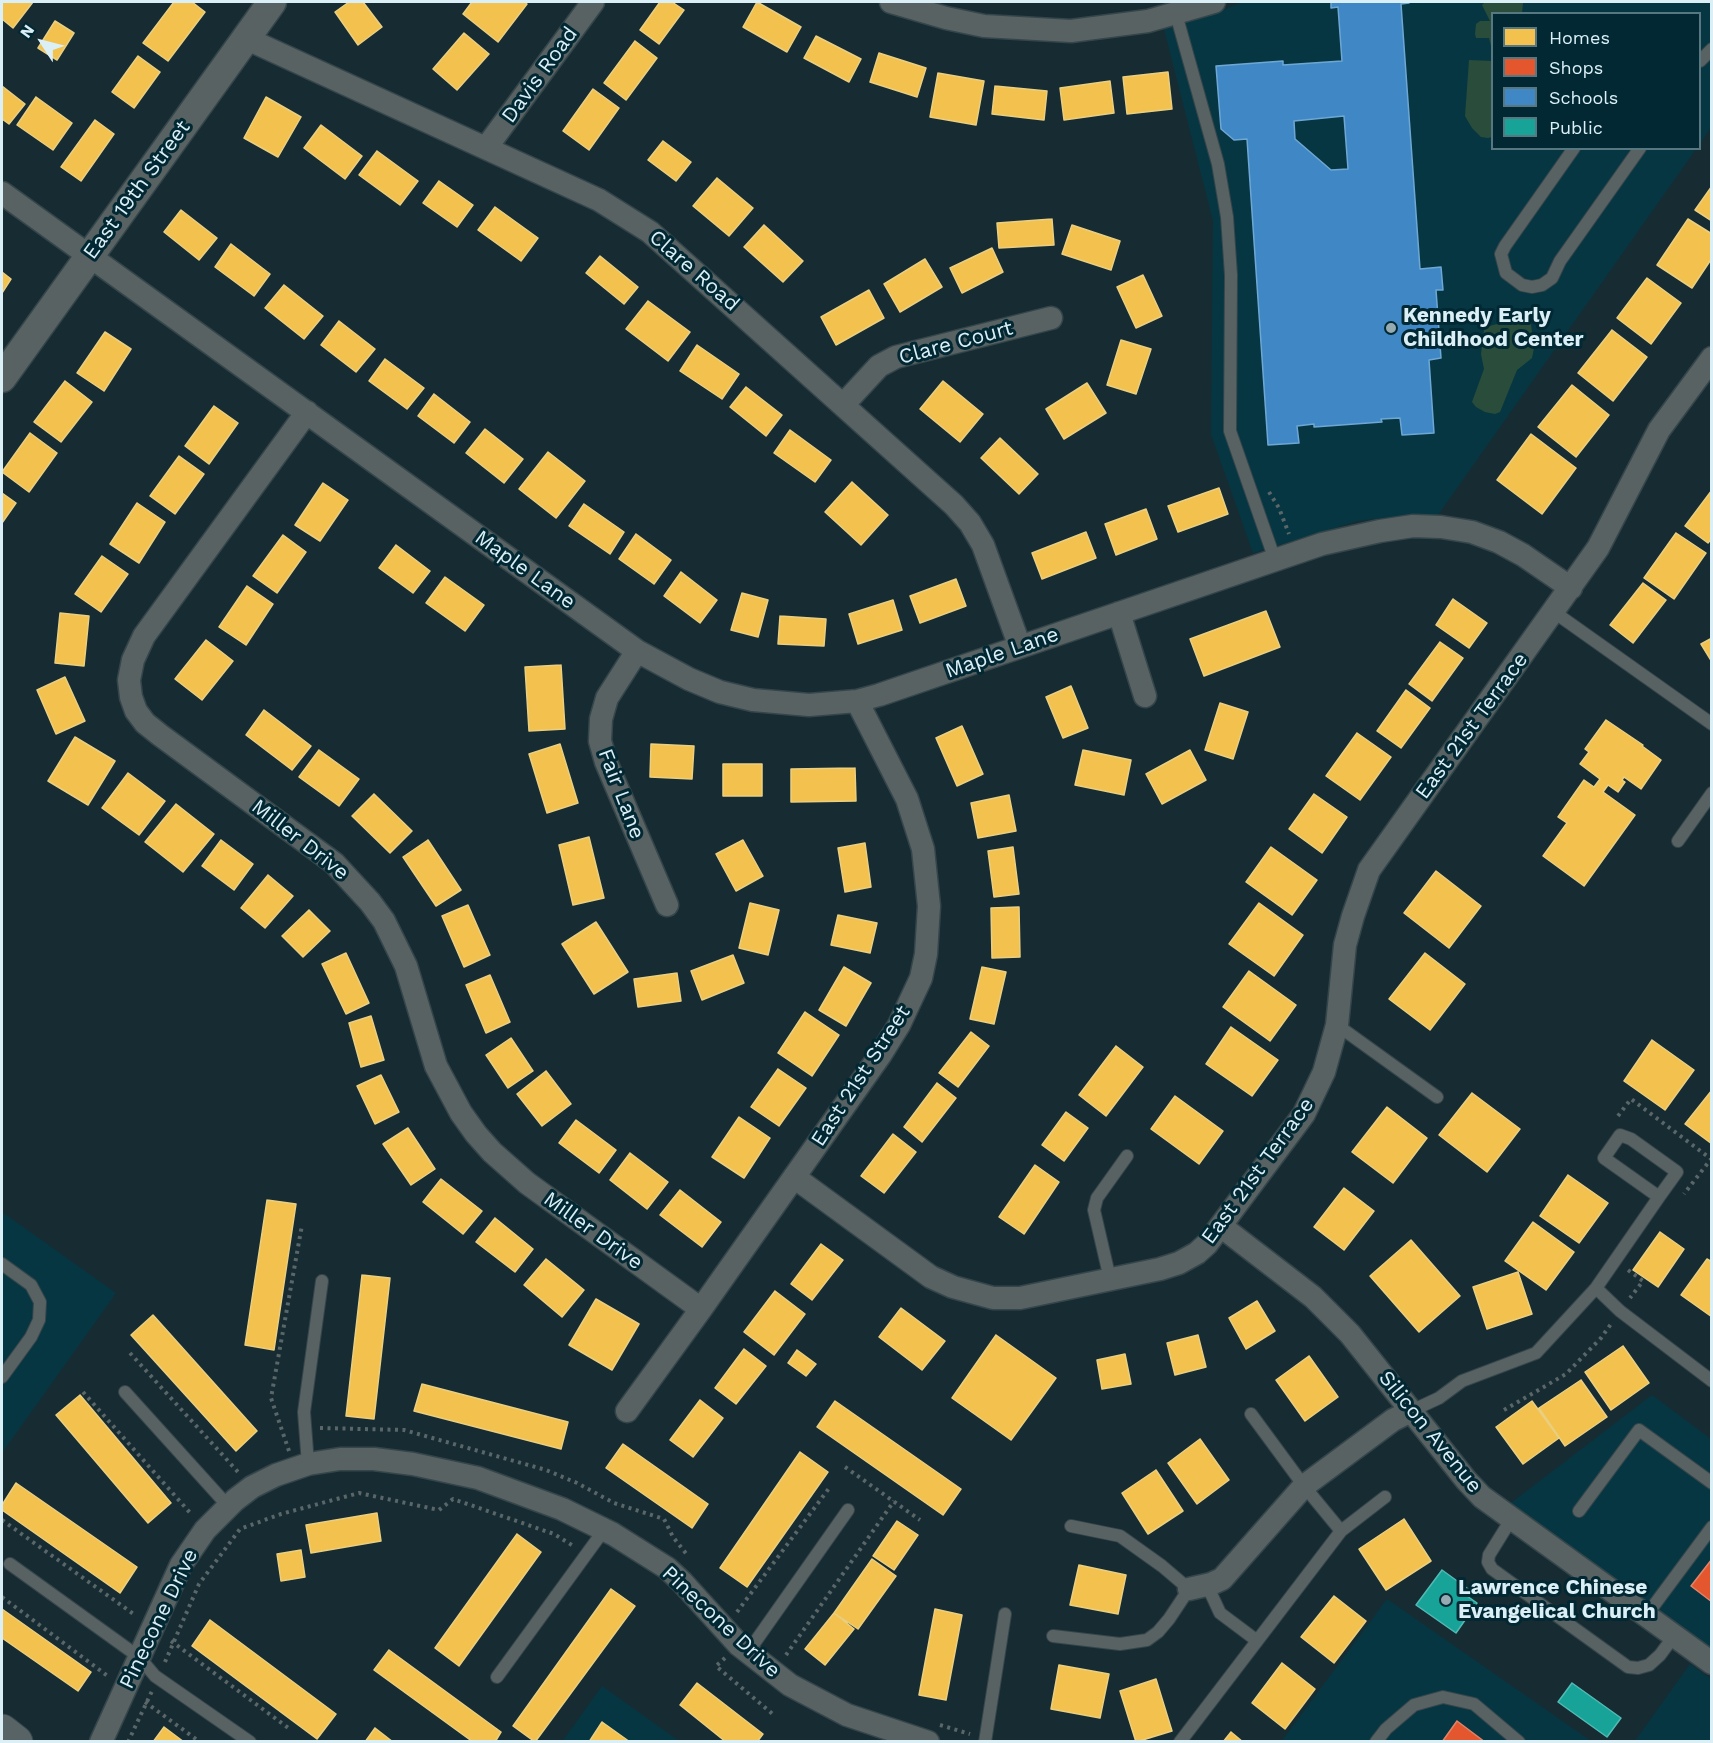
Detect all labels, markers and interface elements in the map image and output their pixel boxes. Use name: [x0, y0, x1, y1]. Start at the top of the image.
north arrow: [12, 12, 72, 72]
legend: [1491, 12, 1701, 150]
text: N: [16, 21, 38, 42]
street label: Davis Road: [497, 22, 583, 128]
text: Homes: [1549, 27, 1610, 48]
text: Shops: [1549, 57, 1603, 78]
text: Schools: [1549, 87, 1618, 108]
street label: East 19th Street: [78, 116, 196, 264]
text: Public: [1549, 117, 1603, 138]
street label: Clare Road: [644, 225, 744, 317]
place label: Kennedy Early Childhood Center: [1403, 303, 1584, 353]
street label: Clare Court: [896, 316, 1016, 370]
marker: Kennedy Early Childhood Center: [1384, 321, 1398, 335]
street label: Maple Lane: [470, 525, 580, 615]
street label: Maple Lane: [942, 622, 1062, 684]
street label: East 21st Terrace: [1410, 648, 1534, 804]
street label: Fair Lane: [592, 745, 650, 843]
street label: Miller Drive: [246, 794, 354, 886]
street label: East 21st Street: [806, 1001, 916, 1151]
street label: East 21st Terrace: [1196, 1093, 1320, 1249]
street label: Miller Drive: [538, 1187, 648, 1275]
street label: Silicon Avenue: [1373, 1366, 1487, 1498]
street label: Pinecone Drive: [114, 1545, 204, 1693]
street label: Pinecone Drive: [657, 1561, 785, 1683]
place label: Lawrence Chinese Evangelical Church: [1458, 1575, 1656, 1625]
marker: Lawrence Chinese Evangelical Church: [1439, 1593, 1453, 1607]

